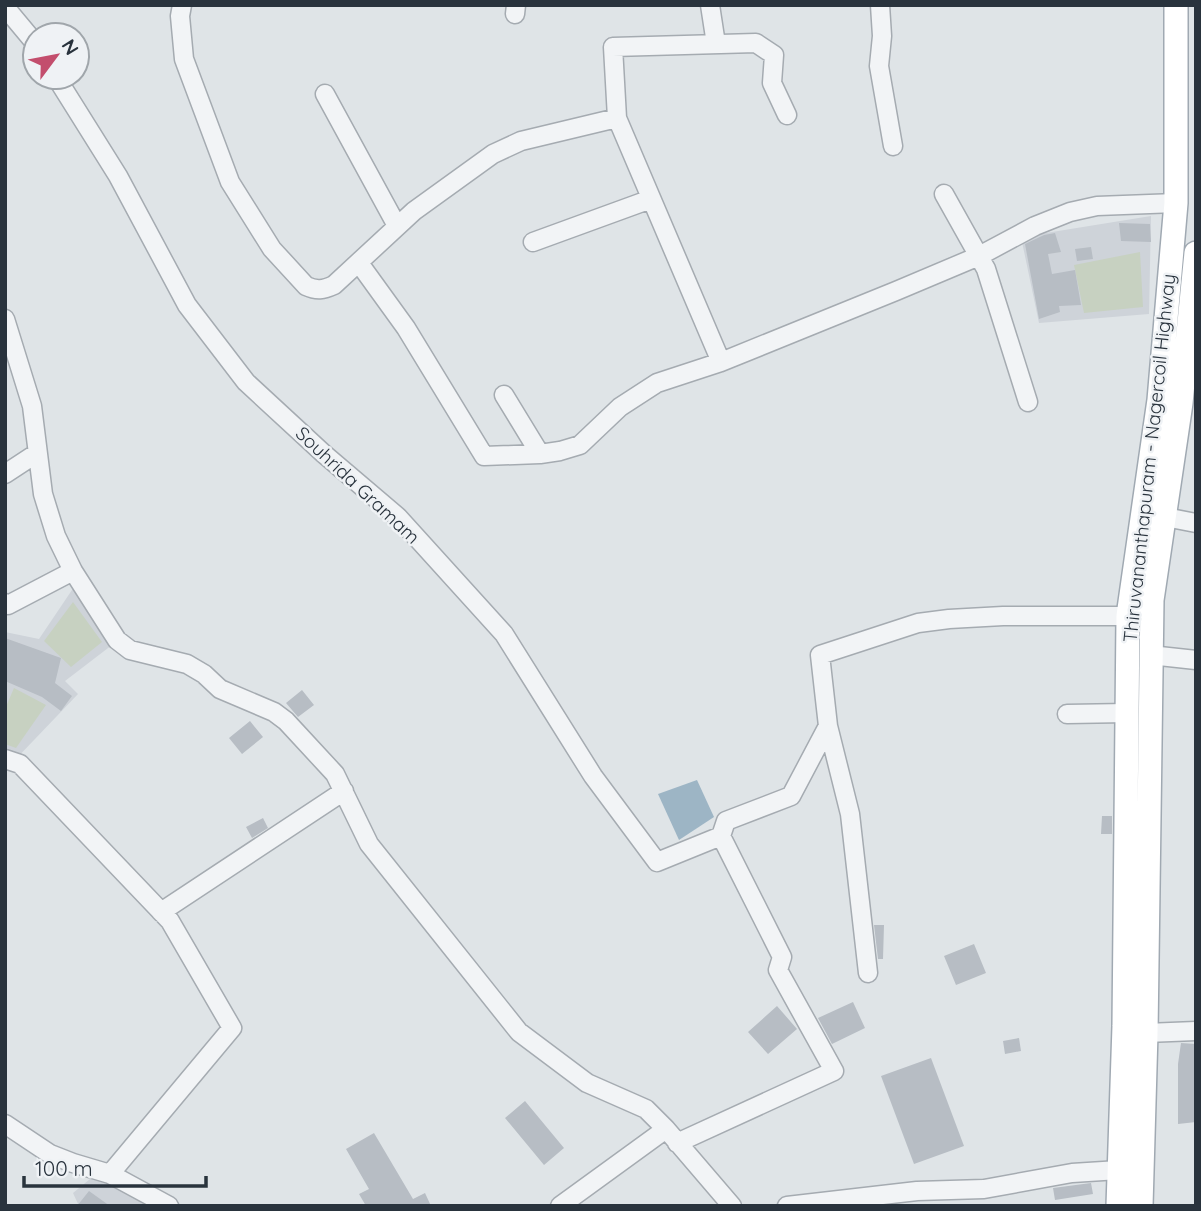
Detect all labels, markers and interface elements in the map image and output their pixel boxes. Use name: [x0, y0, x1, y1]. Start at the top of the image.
north arrow: [21, 21, 91, 91]
text: N: [57, 35, 84, 59]
street label: Thiruvananthapuram - Nagercoil Highway: [1118, 272, 1180, 644]
street label: Souhrida Gramam: [291, 421, 425, 549]
scale bar: [24, 1144, 206, 1188]
text: 100 m: [35, 1155, 93, 1181]

